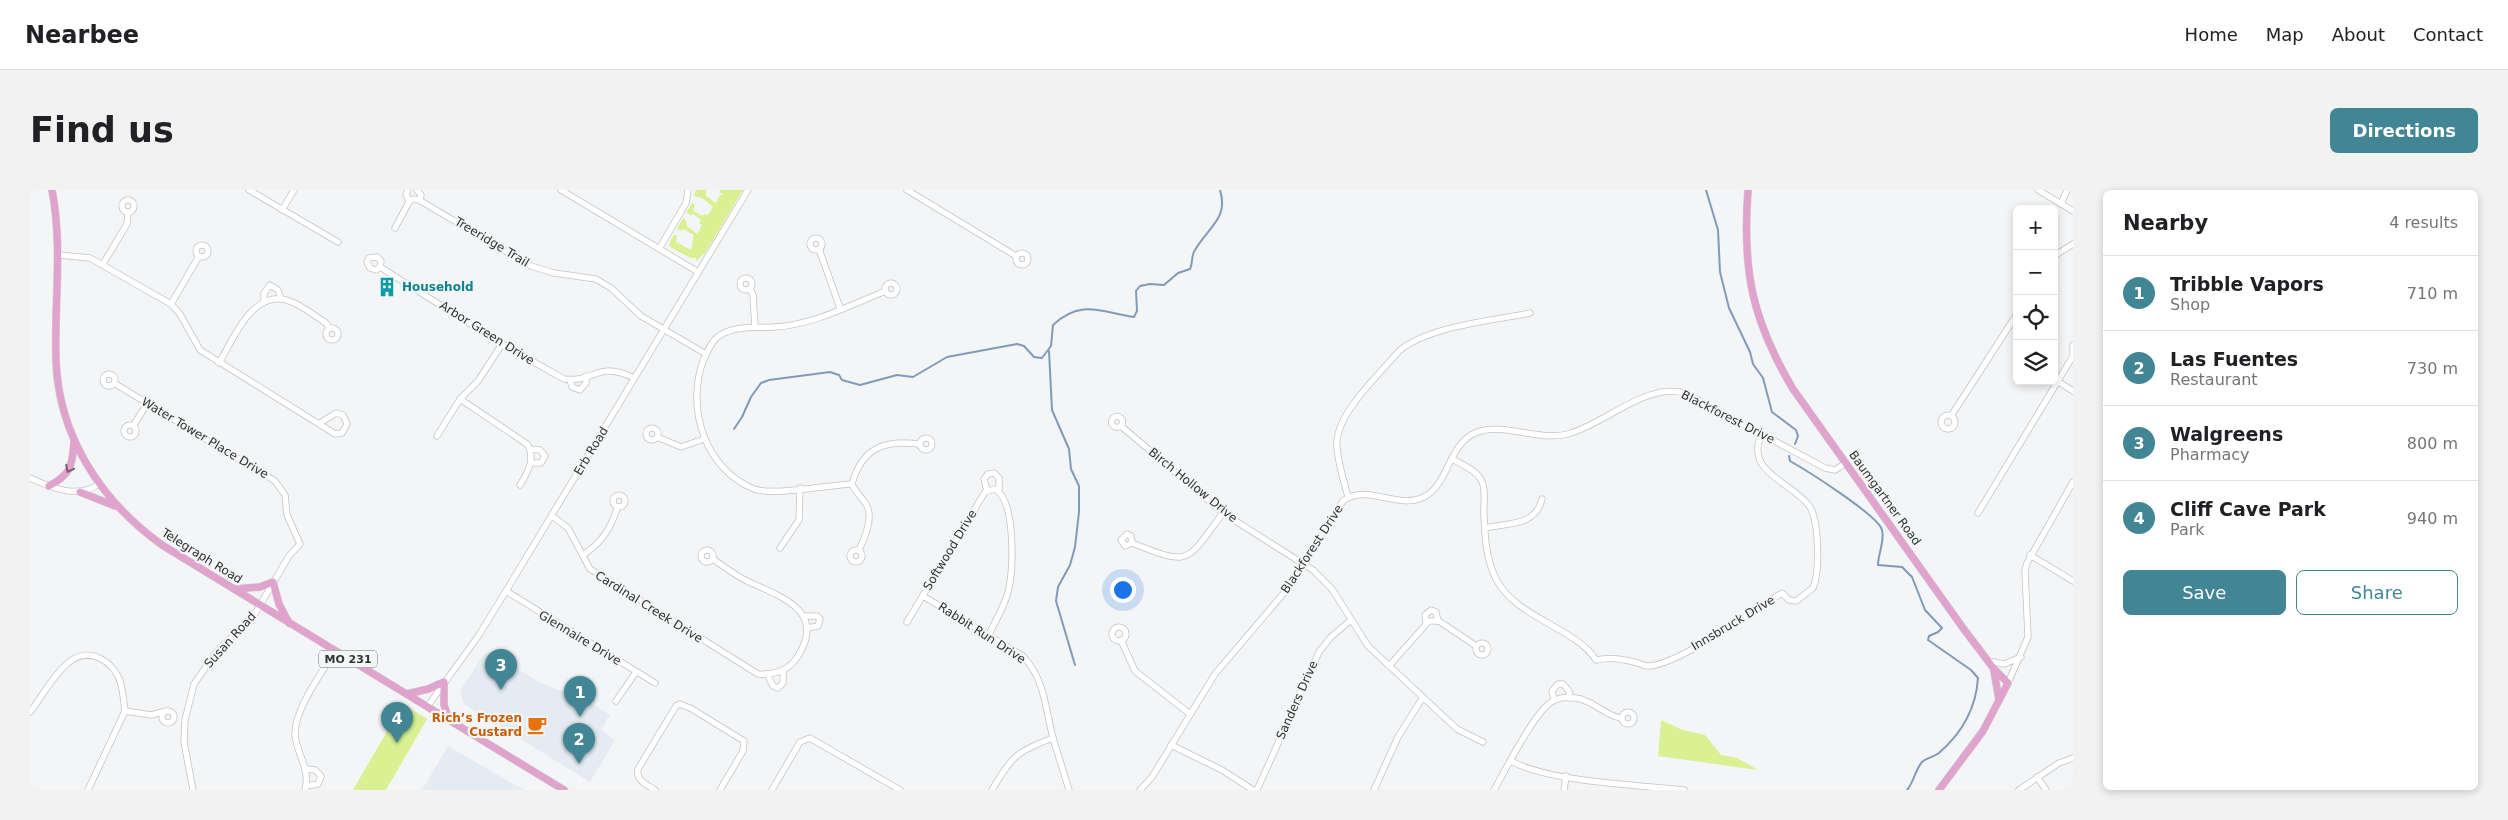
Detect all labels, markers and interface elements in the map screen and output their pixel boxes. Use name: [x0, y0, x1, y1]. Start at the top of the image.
text: Nearbee: [25, 21, 139, 49]
text: Home: [2185, 24, 2238, 45]
text: Map: [2266, 24, 2304, 45]
text: About: [2332, 24, 2385, 45]
text: Contact: [2413, 24, 2483, 45]
button: Directions: [2330, 108, 2478, 153]
text: Find us: [30, 110, 174, 150]
map controls: [2013, 205, 2058, 385]
button: +: [2013, 205, 2058, 250]
text: Nearby: [2123, 211, 2208, 235]
text: 4 results: [2389, 213, 2458, 232]
street label: Treeridge Trail: [451, 214, 532, 270]
button: −: [2013, 250, 2058, 295]
text: Tribble Vapors: [2170, 273, 2324, 295]
building icon: Household: [376, 276, 398, 298]
place label: Household: [402, 280, 474, 294]
text: 1: [2133, 284, 2145, 303]
text: 710 m: [2407, 284, 2458, 303]
button: locate: [2013, 295, 2058, 340]
text: Shop: [2170, 295, 2210, 314]
street label: Arbor Green Drive: [437, 298, 537, 368]
button: layers: [2013, 340, 2058, 385]
text: Las Fuentes: [2170, 348, 2298, 370]
text: 2: [2133, 359, 2145, 378]
text: 730 m: [2407, 359, 2458, 378]
text: Restaurant: [2170, 370, 2258, 389]
street label: Blackforest Drive: [1679, 387, 1777, 447]
street label: Water Tower Place Drive: [139, 395, 271, 481]
text: Walgreens: [2170, 423, 2283, 445]
street label: Erb Road: [571, 424, 611, 478]
text: 3: [2133, 434, 2145, 453]
text: 800 m: [2407, 434, 2458, 453]
street label: Birch Hollow Drive: [1146, 445, 1240, 525]
text: Pharmacy: [2170, 445, 2250, 464]
street label: Baumgartner Road: [1846, 448, 1924, 548]
one-way arrow: [65, 463, 75, 472]
text: Cliff Cave Park: [2170, 498, 2326, 520]
street label: Blackforest Drive: [1278, 502, 1346, 596]
street label: Softwood Drive: [920, 507, 980, 593]
text: 4: [2133, 509, 2145, 528]
text: 940 m: [2407, 509, 2458, 528]
text: Park: [2170, 520, 2205, 539]
street label: Telegraph Road: [158, 525, 245, 586]
street label: Cardinal Creek Drive: [593, 568, 705, 646]
button: Save: [2123, 570, 2286, 615]
button: Share: [2296, 570, 2458, 615]
your location: [1110, 577, 1136, 603]
street label: Innsbruck Drive: [1689, 593, 1777, 653]
street label: Rabbit Run Drive: [936, 600, 1028, 666]
street label: Glennaire Drive: [536, 608, 624, 668]
street label: Susan Road: [201, 609, 259, 671]
pin: 3: [485, 649, 517, 690]
road number: MO 231: [319, 650, 377, 668]
street label: Sanders Drive: [1273, 659, 1321, 741]
pin: 1: [564, 676, 596, 717]
pin: 4: [381, 702, 413, 743]
place label: Rich’s Frozen Custard: [432, 711, 522, 739]
cafe icon: Rich’s Frozen Custard: [526, 714, 548, 736]
pin: 2: [563, 723, 595, 764]

